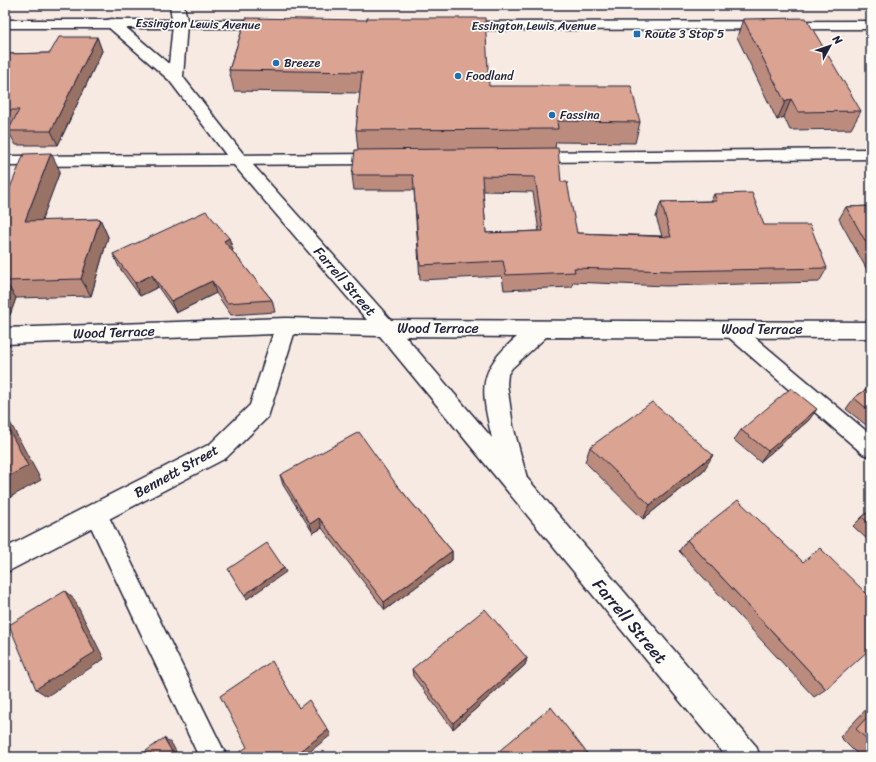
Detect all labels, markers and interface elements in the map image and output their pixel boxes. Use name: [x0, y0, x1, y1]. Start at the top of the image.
street label: Essington Lewis Avenue: [135, 12, 261, 36]
street label: Essington Lewis Avenue: [472, 15, 596, 37]
place label: Route 3 Stop 5: [645, 23, 724, 45]
north arrow: [810, 26, 850, 66]
marker: Route 3 Stop 5: [632, 29, 642, 39]
text: N: [827, 30, 847, 49]
place label: Breeze: [284, 52, 321, 74]
marker: Breeze: [271, 58, 281, 68]
place label: Foodland: [466, 65, 515, 87]
marker: Foodland: [453, 71, 463, 81]
place label: Fassina: [560, 104, 599, 126]
marker: Fassina: [547, 110, 557, 120]
street label: Farrell Street: [307, 241, 382, 322]
street label: Wood Terrace: [397, 316, 479, 341]
street label: Wood Terrace: [721, 317, 803, 342]
street label: Wood Terrace: [73, 319, 155, 346]
street label: Bennett Street: [129, 438, 223, 505]
street label: Farrell Street: [585, 571, 675, 671]

